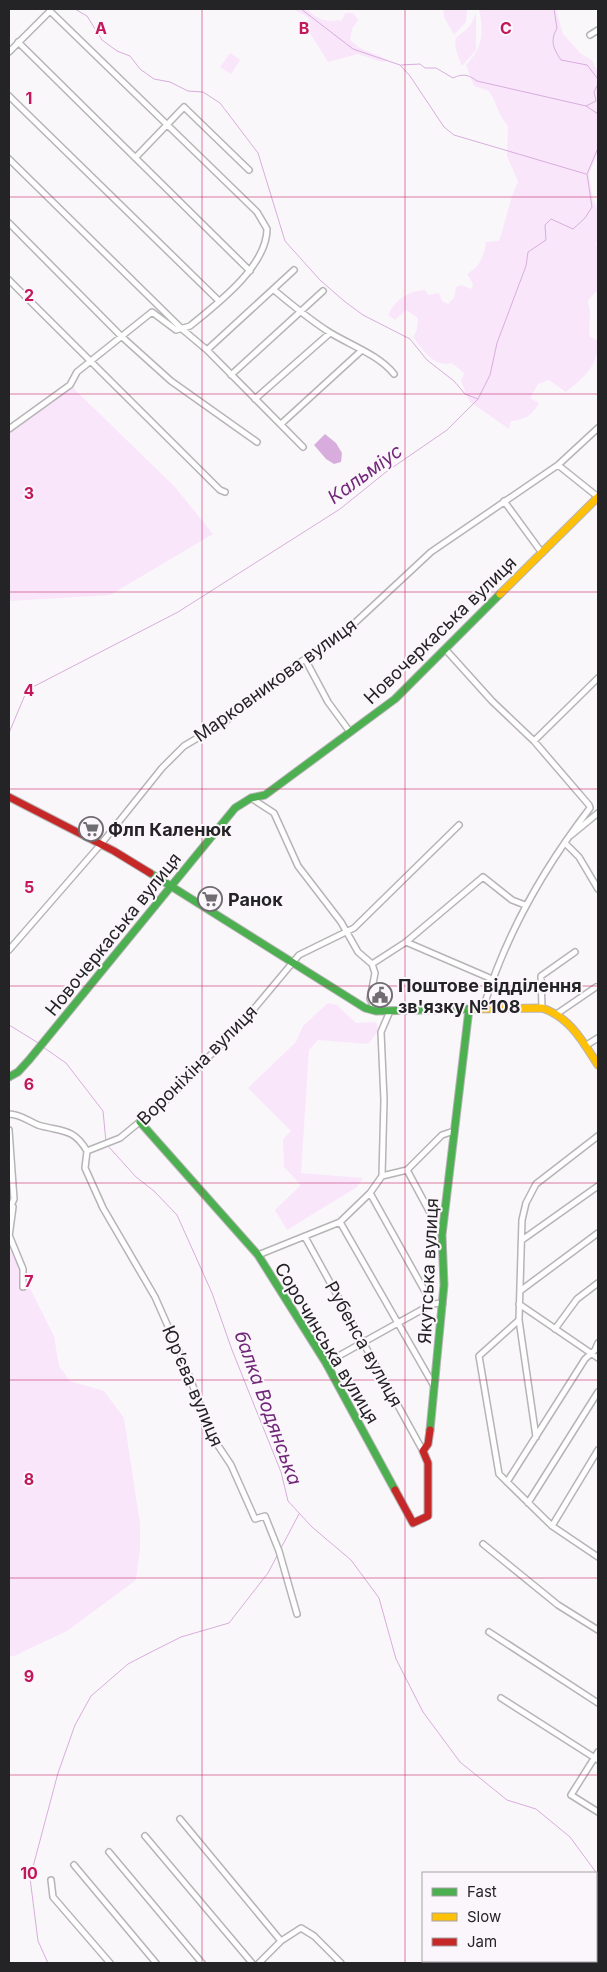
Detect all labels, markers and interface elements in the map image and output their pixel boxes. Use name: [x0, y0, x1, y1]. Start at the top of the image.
text: A: [95, 18, 107, 38]
text: B: [299, 18, 309, 38]
text: C: [500, 18, 512, 38]
text: 1: [26, 88, 32, 108]
text: 2: [24, 285, 34, 305]
water label: Кальміус: [323, 439, 407, 509]
text: 3: [24, 483, 34, 503]
street label: Новочеркаська вулиця: [359, 552, 521, 708]
street label: Марковникова вулиця: [190, 614, 360, 746]
text: 4: [24, 680, 35, 700]
supermarket icon: Флп Каленюк: [78, 816, 104, 842]
place label: Флп Каленюк: [108, 819, 232, 840]
street label: Новочеркаська вулиця: [41, 848, 185, 1020]
text: 5: [24, 877, 34, 897]
supermarket icon: Ранок: [197, 886, 223, 912]
place label: Ранок: [228, 889, 283, 910]
place label: Поштове відділення зв'язку №108: [398, 975, 582, 1017]
public building icon: Поштове відділення зв'язку №108: [367, 982, 393, 1008]
street label: Вороніхіна вулиця: [133, 1001, 261, 1129]
text: 6: [24, 1074, 34, 1094]
street label: Якутська вулиця: [414, 1197, 442, 1345]
street label: Сорочинська вулиця: [271, 1259, 383, 1427]
text: 7: [24, 1271, 34, 1291]
street label: Рубенса вулиця: [321, 1278, 407, 1410]
street label: Юр’єва вулиця: [158, 1322, 228, 1450]
water label: балка Водянська: [229, 1328, 307, 1488]
text: 8: [24, 1469, 34, 1489]
text: 9: [24, 1666, 34, 1686]
text: 10: [20, 1863, 38, 1883]
legend: [422, 1872, 597, 1962]
text: Fast: [467, 1882, 497, 1901]
text: Slow: [467, 1907, 501, 1926]
text: Jam: [467, 1932, 497, 1951]

